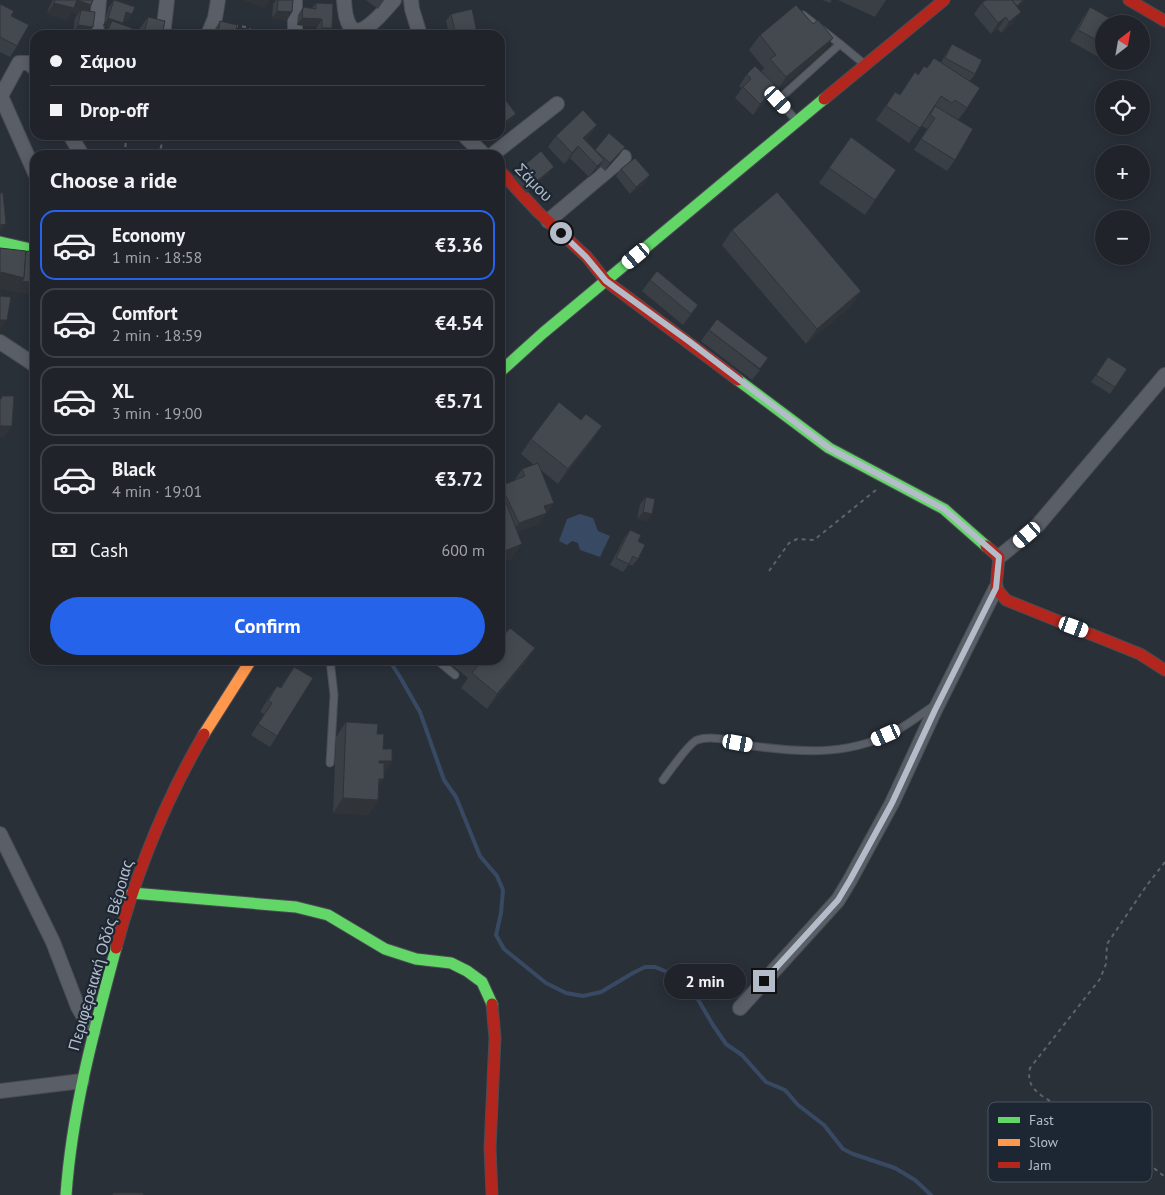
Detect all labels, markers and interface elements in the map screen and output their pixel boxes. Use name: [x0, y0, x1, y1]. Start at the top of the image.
north arrow: [1095, 15, 1150, 70]
map controls: [1095, 15, 1150, 265]
text: Σάμου: [80, 49, 137, 73]
button: locate: [1095, 80, 1150, 135]
car: [762, 84, 793, 116]
text: Drop-off: [80, 98, 148, 122]
button: +: [1095, 145, 1150, 200]
street label: Σάμου: [511, 159, 557, 205]
text: Choose a ride: [50, 166, 177, 194]
button: −: [1095, 210, 1150, 265]
route start: [550, 222, 572, 244]
icon: car: [52, 223, 97, 268]
text: Economy: [112, 223, 185, 247]
text: €3.36: [435, 233, 483, 257]
car: [619, 241, 652, 271]
text: 1 min · 18:58: [112, 247, 202, 267]
icon: car: [52, 301, 97, 346]
text: Comfort: [112, 301, 178, 325]
text: €4.54: [435, 311, 483, 335]
text: 2 min · 18:59: [112, 325, 202, 345]
icon: car: [52, 379, 97, 424]
text: XL: [112, 379, 134, 403]
text: €5.71: [435, 389, 483, 413]
text: 3 min · 19:00: [112, 403, 202, 423]
icon: car: [52, 457, 97, 502]
text: Black: [112, 457, 156, 481]
text: €3.72: [435, 467, 483, 491]
text: 4 min · 19:01: [112, 481, 202, 501]
car: [1010, 519, 1043, 551]
icon: cash: [50, 536, 78, 564]
text: Cash: [90, 538, 128, 562]
text: 600 m: [442, 540, 485, 560]
button: Confirm: [50, 597, 485, 655]
car: [1057, 615, 1090, 639]
car: [869, 722, 902, 748]
car: [721, 733, 754, 753]
street label: Περιφερειακή Οδός Βέροιας: [63, 857, 137, 1053]
callout: 2 min: [664, 964, 746, 998]
route end: [753, 970, 775, 992]
text: 2 min: [685, 971, 725, 991]
legend: [988, 1102, 1152, 1182]
text: Fast: [1029, 1111, 1054, 1129]
text: Slow: [1029, 1133, 1059, 1151]
text: Jam: [1028, 1156, 1051, 1174]

